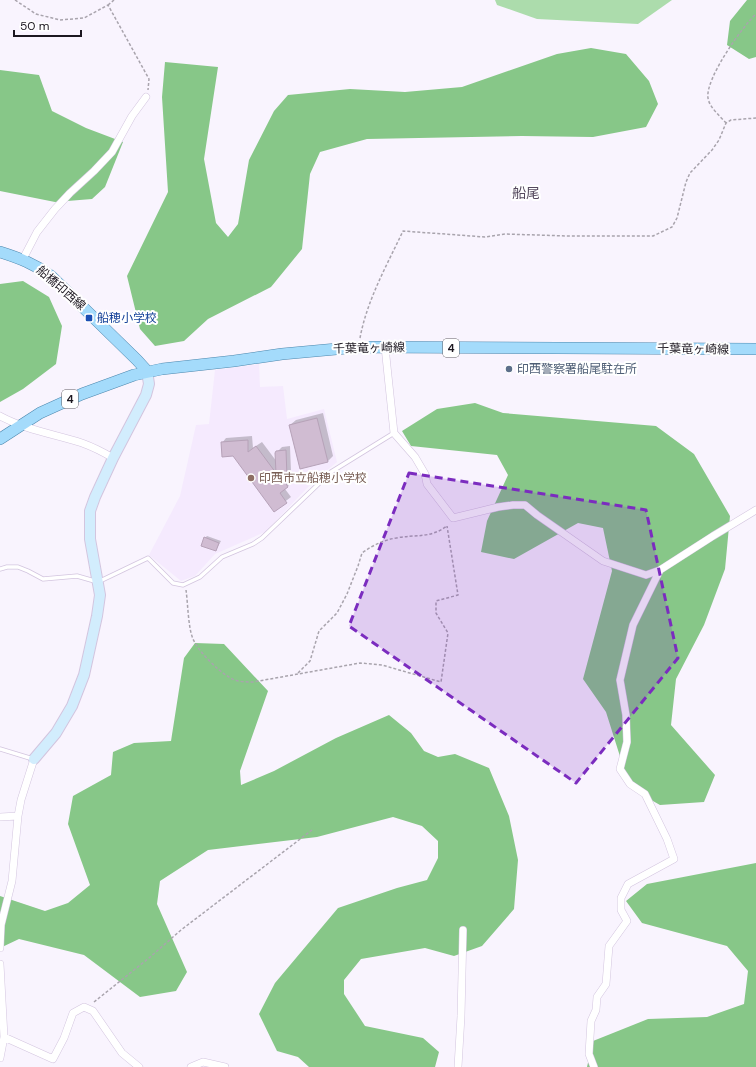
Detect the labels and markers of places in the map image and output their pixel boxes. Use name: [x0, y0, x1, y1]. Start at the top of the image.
place label: 船穂小学校: [97, 310, 157, 326]
marker: 船穂小学校: [84, 313, 94, 323]
place label: 印西警察署船尾駐在所: [517, 361, 637, 377]
marker: 印西警察署船尾駐在所: [504, 364, 514, 374]
place label: 印西市立船穂小学校: [259, 470, 367, 486]
marker: 印西市立船穂小学校: [246, 473, 256, 483]

